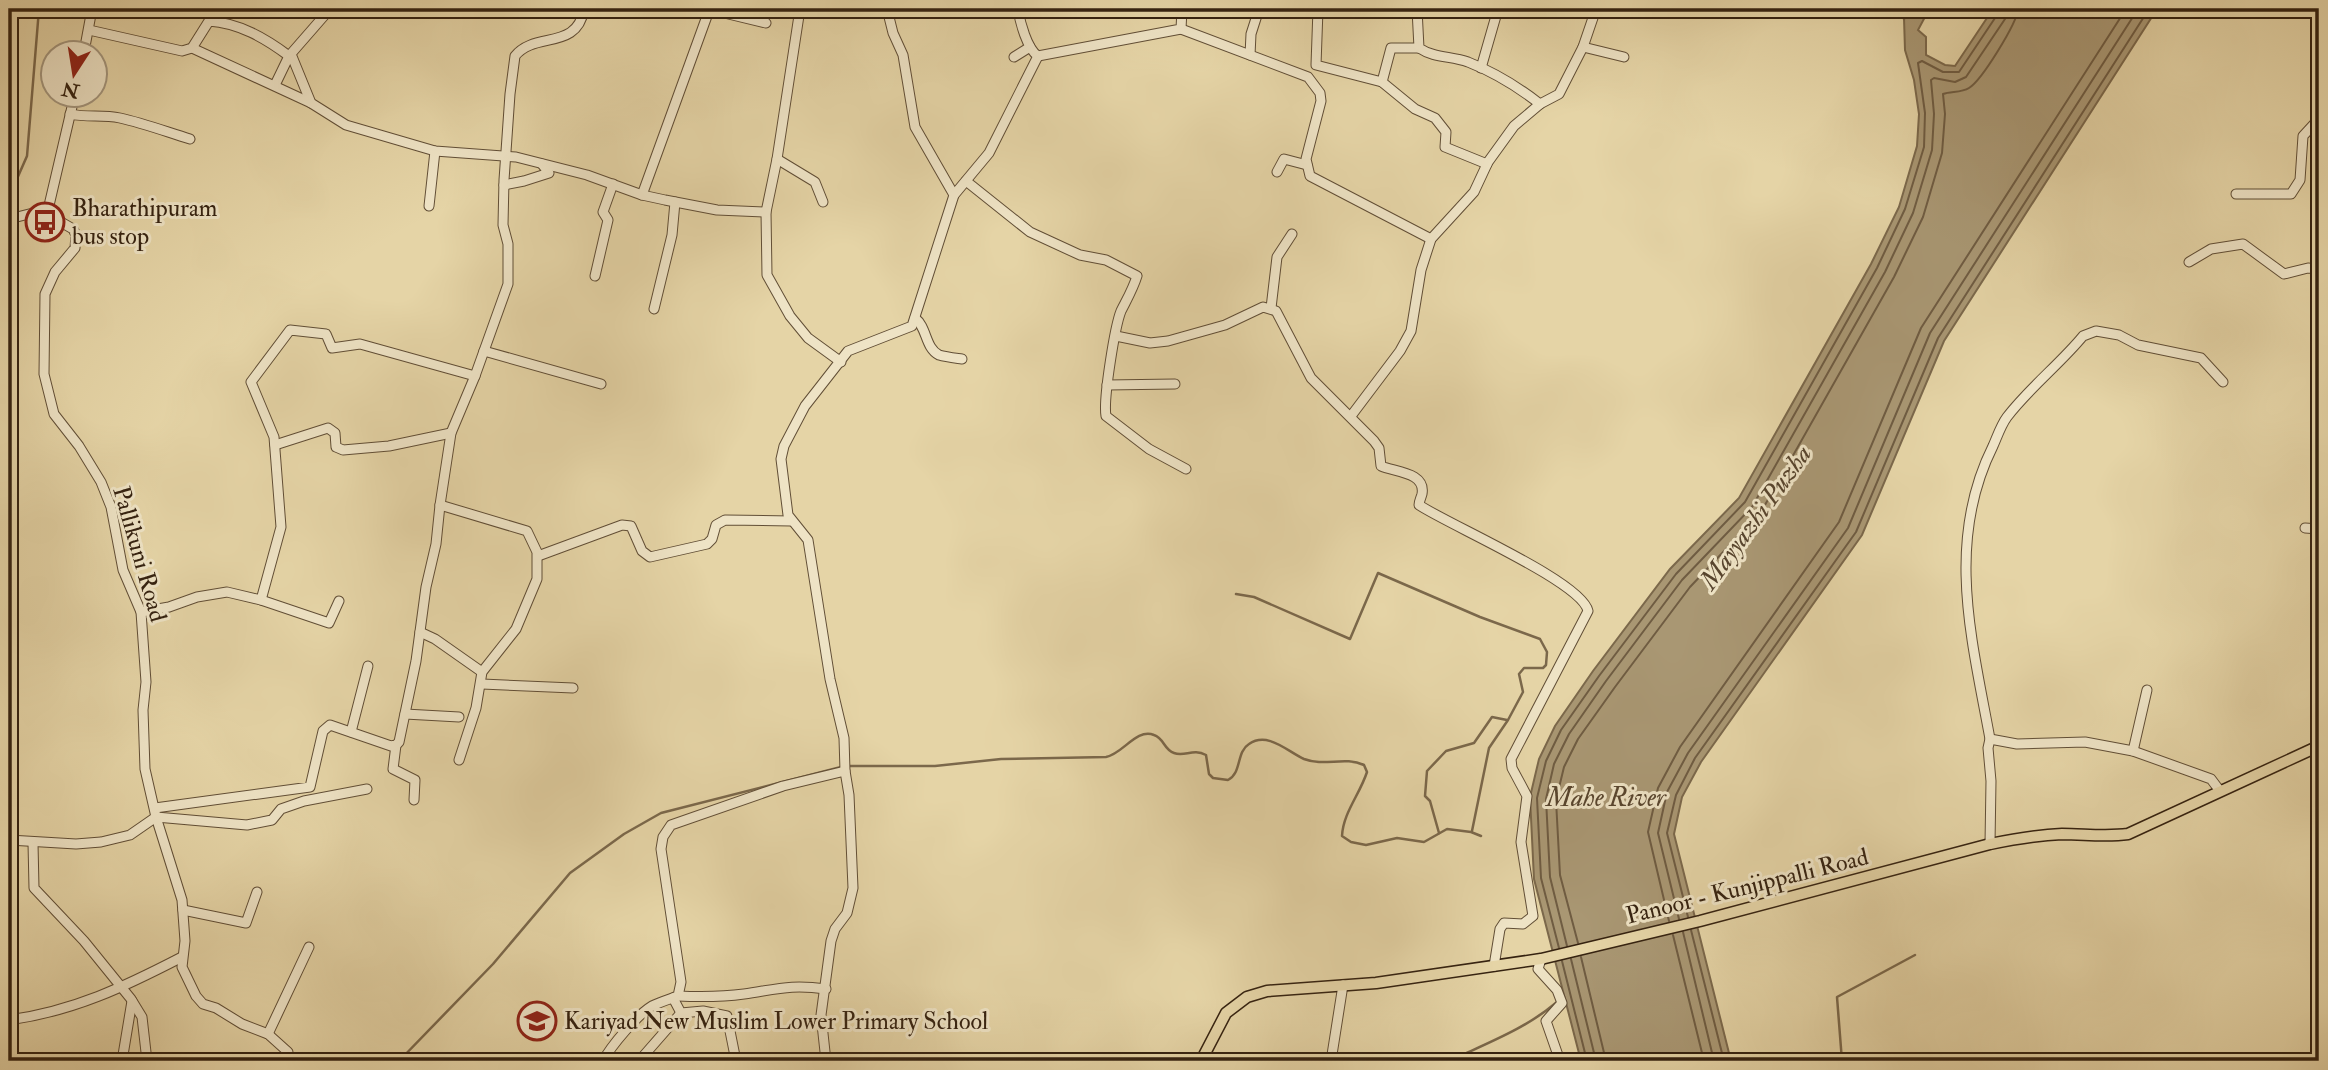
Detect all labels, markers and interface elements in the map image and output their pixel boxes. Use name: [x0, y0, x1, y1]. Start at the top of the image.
north arrow: [38, 38, 108, 108]
text: N: [59, 76, 82, 103]
place label: Bharathipuram bus stop: [72, 193, 218, 252]
bus stop icon: Bharathipuram bus stop: [24, 201, 66, 243]
water label: Mayyazhi Puzha: [1692, 439, 1819, 598]
street label: Pallikuni Road: [105, 483, 174, 626]
water label: Mahe River: [1544, 782, 1667, 814]
street label: Panoor - Kunjippalli Road: [1623, 841, 1872, 932]
school or university icon: Kariyad New Muslim Lower Primary School: [516, 1000, 558, 1042]
place label: Kariyad New Muslim Lower Primary School: [564, 1006, 988, 1037]

